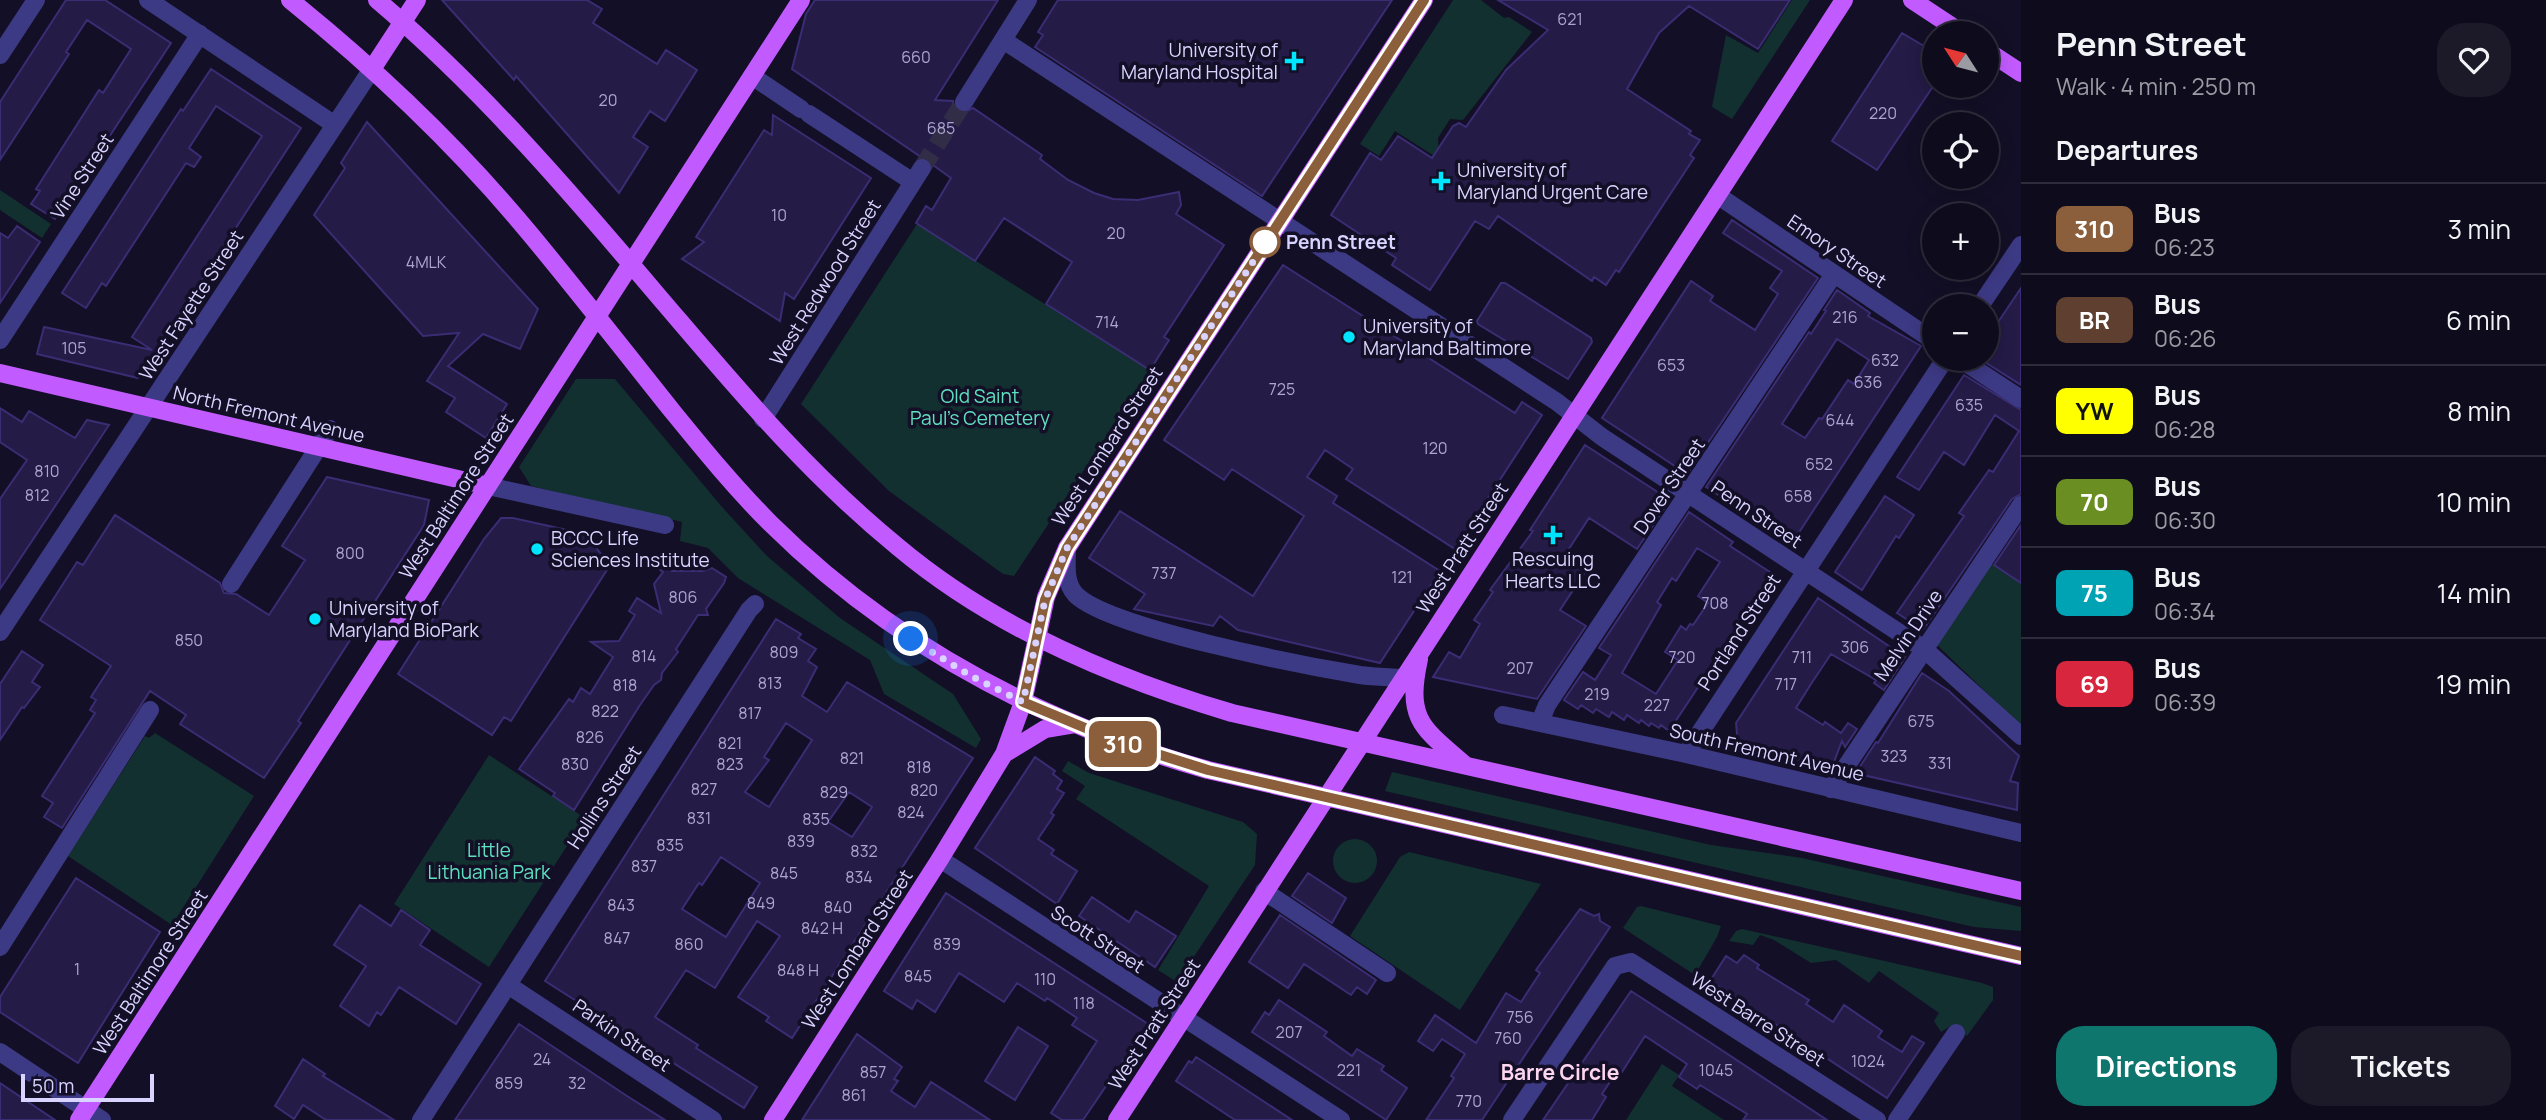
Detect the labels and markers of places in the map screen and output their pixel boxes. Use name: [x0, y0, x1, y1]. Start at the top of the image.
place label: University of Maryland Hospital: [1121, 37, 1278, 85]
marker: University of Maryland Hospital: [1284, 51, 1304, 71]
place label: University of Maryland Urgent Care: [1457, 157, 1648, 205]
marker: University of Maryland Urgent Care: [1431, 171, 1451, 191]
marker: Penn Street: [1250, 227, 1280, 257]
place label: Penn Street: [1286, 229, 1396, 255]
place label: University of Maryland Baltimore: [1363, 313, 1531, 361]
marker: University of Maryland Baltimore: [1341, 329, 1357, 345]
place label: BCCC Life Sciences Institute: [551, 525, 710, 573]
marker: Rescuing Hearts LLC: [1543, 525, 1563, 545]
marker: BCCC Life Sciences Institute: [529, 541, 545, 557]
place label: Rescuing Hearts LLC: [1505, 546, 1601, 594]
place label: University of Maryland BioPark: [329, 595, 479, 643]
marker: University of Maryland BioPark: [307, 611, 323, 627]

